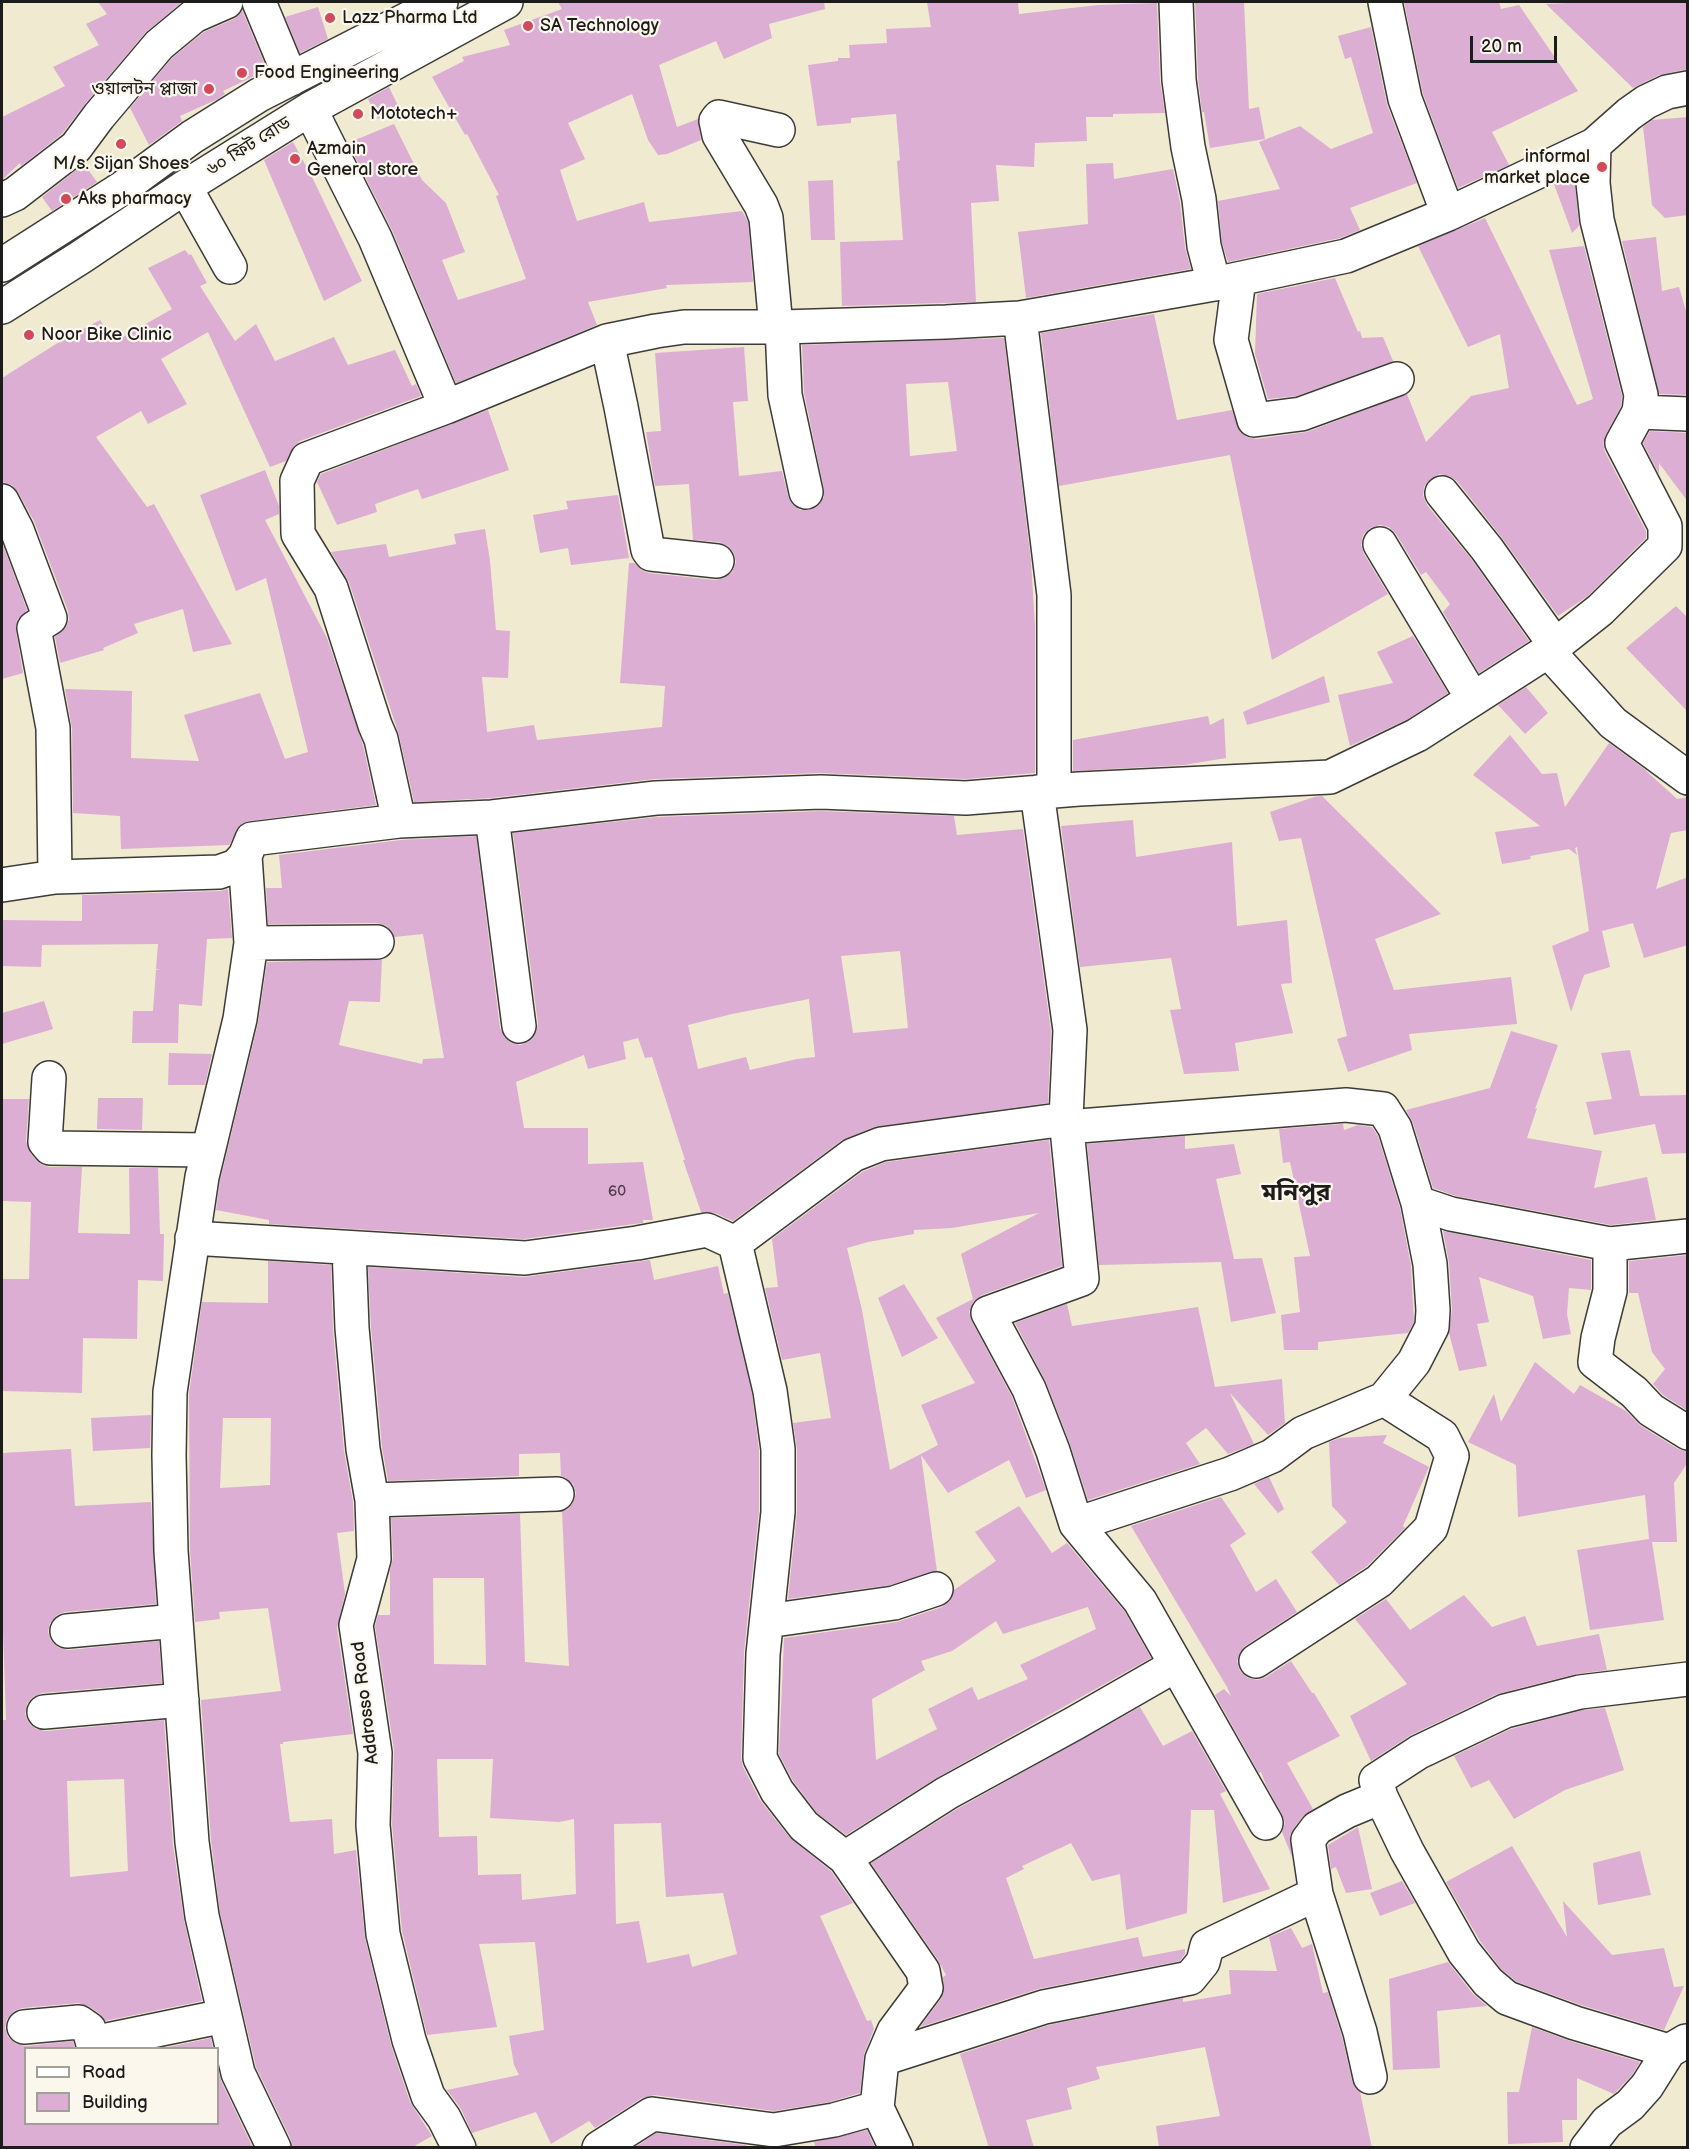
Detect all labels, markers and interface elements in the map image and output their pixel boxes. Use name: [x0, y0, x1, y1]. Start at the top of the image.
place label: Lazz Pharma Ltd: [342, 7, 478, 29]
marker: Lazz Pharma Ltd: [323, 11, 337, 25]
place label: SA Technology: [540, 15, 659, 37]
marker: SA Technology: [521, 19, 535, 33]
scale bar: [1473, 24, 1560, 62]
text: 20 m: [1481, 36, 1522, 57]
place label: Food Engineering: [254, 62, 399, 84]
marker: Food Engineering: [235, 66, 249, 80]
place label: ওয়ালটন প্লাজা: [91, 78, 197, 100]
marker: ওয়ালটন প্লাজা: [202, 82, 216, 96]
place label: Mototech+: [370, 103, 458, 125]
marker: Mototech+: [351, 107, 365, 121]
street label: ৬০ ফিট রোড: [203, 113, 295, 181]
marker: M/s. Sijan Shoes: [114, 137, 128, 151]
place label: Azmain General store: [307, 138, 418, 180]
place label: informal market place: [1484, 146, 1590, 188]
marker: Azmain General store: [288, 152, 302, 166]
place label: M/s. Sijan Shoes: [53, 153, 189, 175]
marker: informal market place: [1595, 160, 1609, 174]
place label: Aks pharmacy: [78, 188, 191, 210]
marker: Aks pharmacy: [59, 192, 73, 206]
place label: Noor Bike Clinic: [41, 324, 172, 346]
marker: Noor Bike Clinic: [22, 328, 36, 342]
district label: মনিপুর: [1262, 1180, 1330, 1208]
house number: 60: [608, 1183, 626, 1201]
street label: Addrosso Road: [348, 1640, 384, 1766]
legend: [24, 2047, 219, 2125]
text: Road: [82, 2062, 126, 2083]
text: Building: [82, 2092, 148, 2113]

